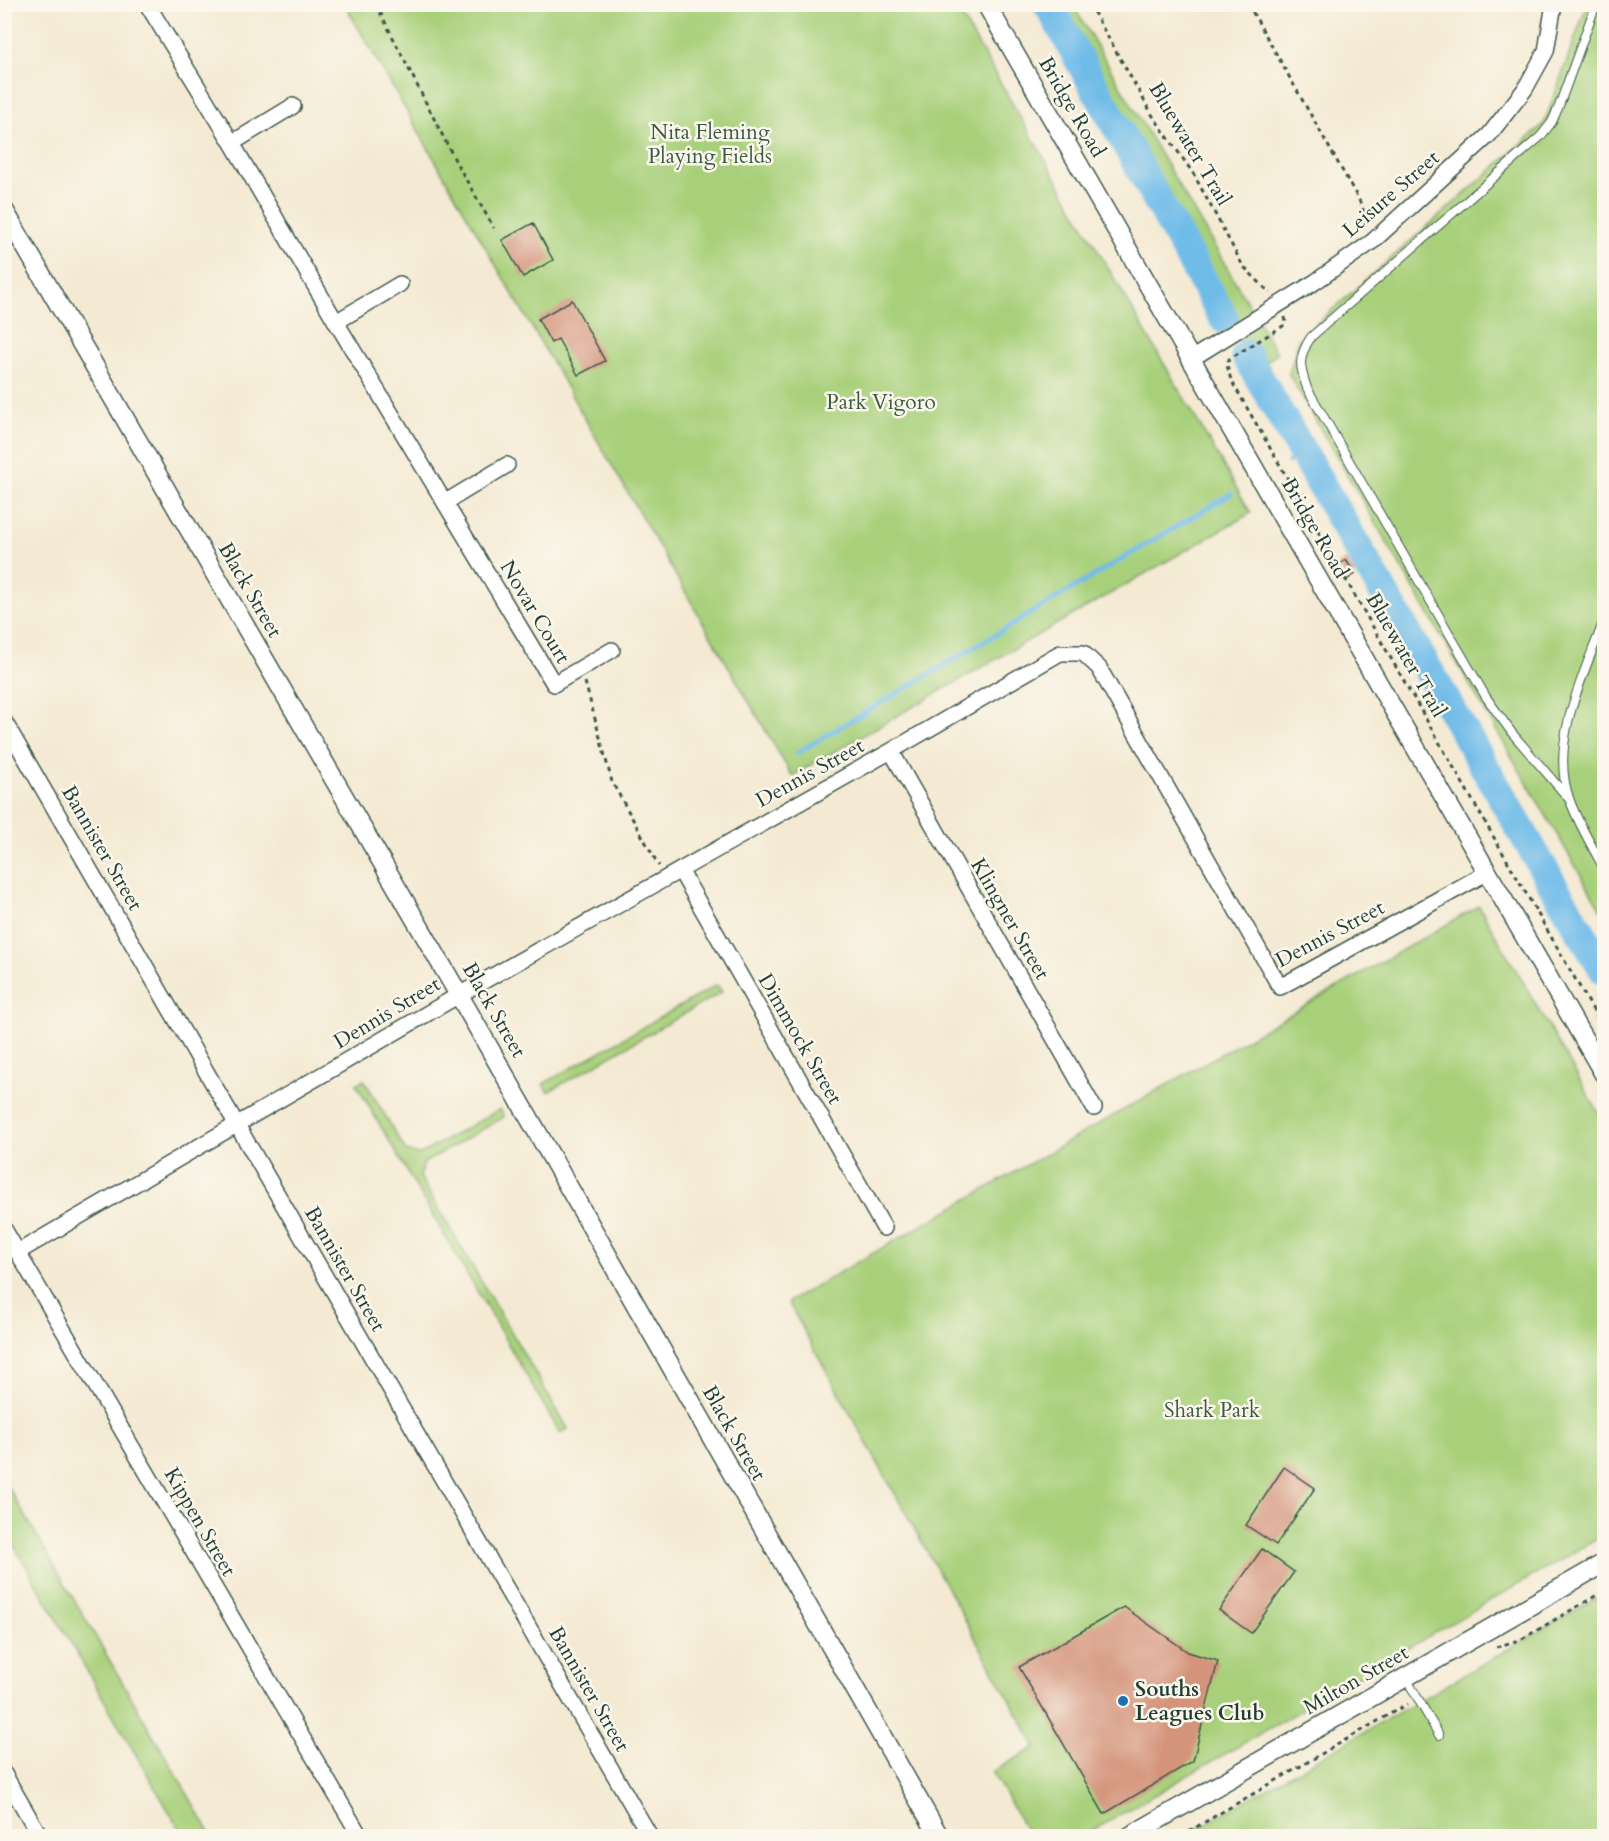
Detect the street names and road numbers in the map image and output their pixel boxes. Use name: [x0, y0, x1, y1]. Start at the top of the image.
street label: Bridge Road: [1031, 51, 1113, 163]
street label: Bluewater Trail: [1142, 77, 1238, 211]
street label: Leisure Street: [1336, 143, 1446, 244]
street label: Bridge Road: [1274, 472, 1356, 584]
street label: Black Street: [211, 537, 289, 643]
street label: Novar Court: [493, 555, 577, 669]
street label: Bluewater Trail: [1359, 587, 1453, 723]
street label: Dennis Street: [751, 731, 870, 815]
street label: Bannister Street: [54, 780, 150, 916]
street label: Klingner Street: [963, 853, 1057, 985]
street label: Dennis Street: [1270, 893, 1390, 975]
street label: Black Street: [455, 957, 533, 1063]
street label: Dimmock Street: [751, 968, 849, 1110]
street label: Dennis Street: [328, 970, 446, 1056]
street label: Bannister Street: [297, 1201, 393, 1337]
street label: Black Street: [695, 1380, 773, 1486]
street label: Kippen Street: [157, 1462, 243, 1582]
street label: Bannister Street: [541, 1621, 637, 1757]
street label: Milton Street: [1298, 1638, 1414, 1722]

